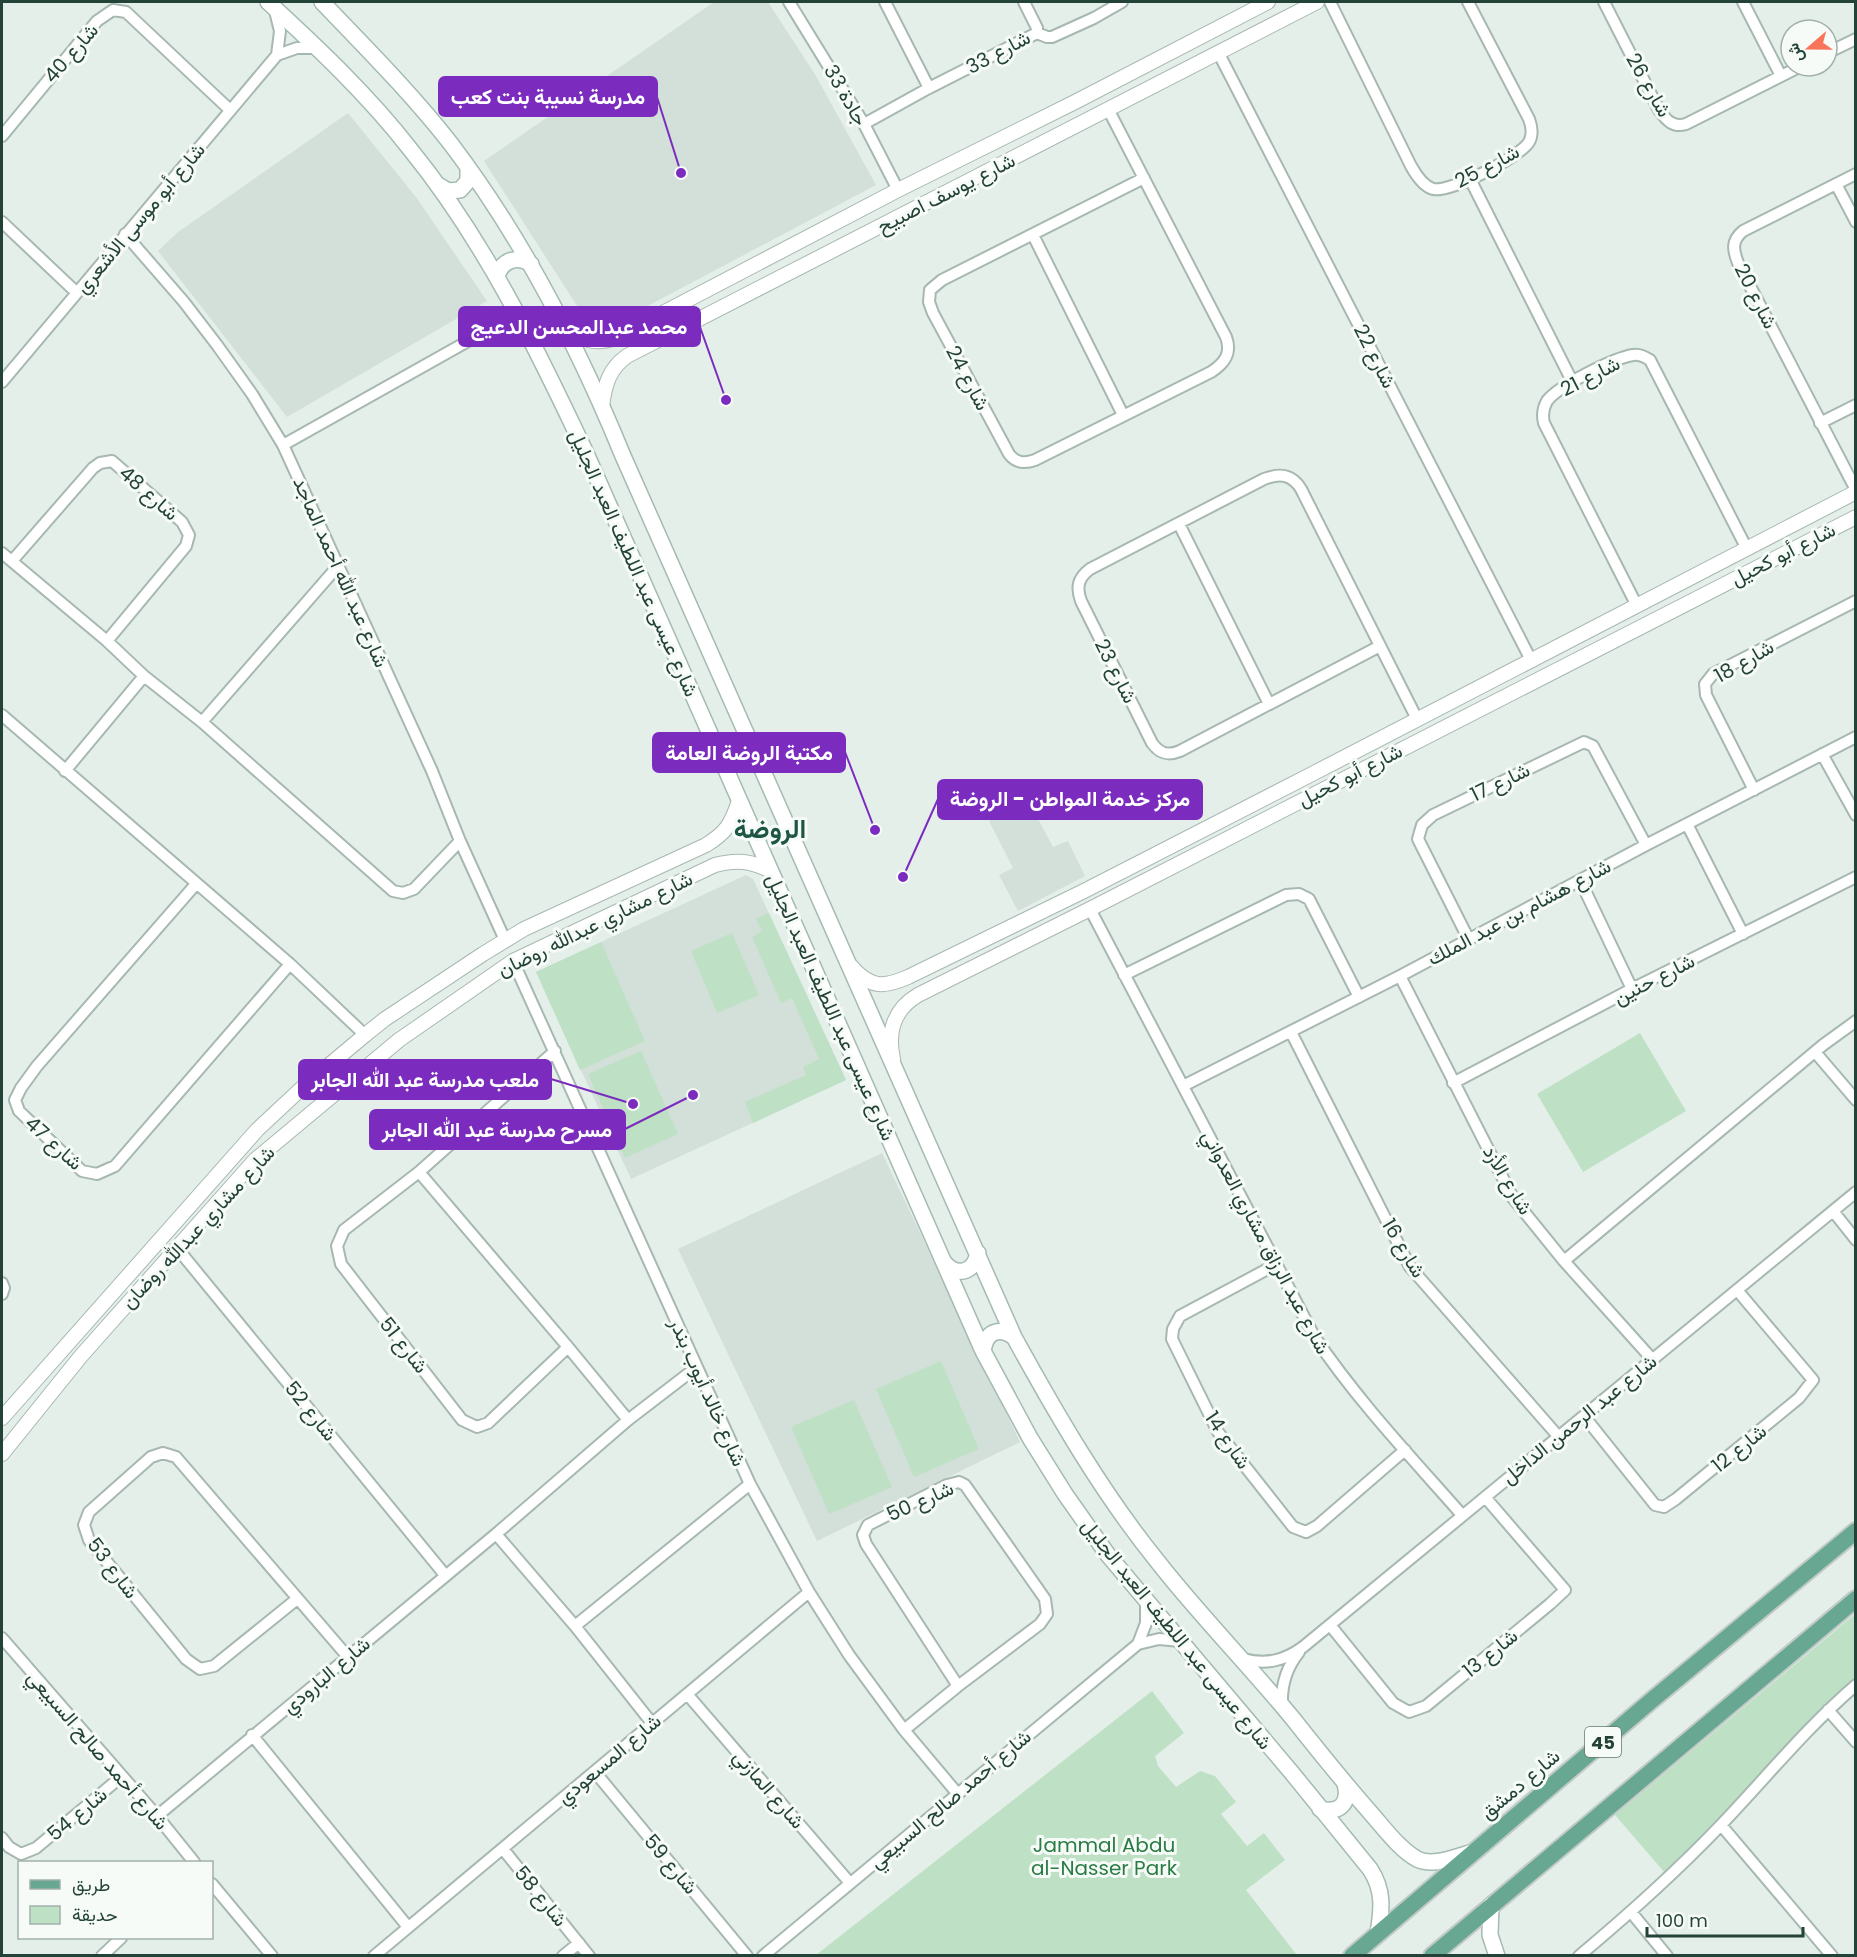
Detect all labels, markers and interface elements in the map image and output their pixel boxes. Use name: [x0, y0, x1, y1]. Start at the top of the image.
street label: شارع 40: [37, 17, 105, 89]
north arrow: [1779, 18, 1839, 78]
street label: شارع 33: [961, 23, 1035, 81]
text: ش: [1781, 40, 1809, 66]
street label: شارع 26: [1619, 48, 1679, 122]
street label: جادة 33: [817, 59, 875, 131]
callout: مدرسة نسيبة بنت كعب: [439, 77, 657, 116]
text: مدرسة نسيبة بنت كعب: [451, 82, 645, 111]
street label: شارع أبو موسى الأشعري: [69, 137, 214, 301]
street label: شارع 25: [1450, 137, 1524, 195]
street label: شارع يوسف اصبيح: [872, 146, 1020, 240]
street label: شارع 20: [1728, 259, 1784, 333]
callout: محمد عبدالمحسن الدعيج: [459, 307, 700, 346]
text: محمد عبدالمحسن الدعيج: [471, 312, 687, 341]
street label: شارع 22: [1347, 319, 1403, 393]
street label: شارع 24: [939, 341, 997, 415]
street label: شارع 21: [1555, 349, 1625, 403]
street label: شارع عيسى عبد اللطيف العبد الجليل: [562, 425, 706, 701]
street label: شارع 48: [113, 459, 185, 527]
street label: شارع عبد الله أحمد الماجد: [286, 472, 396, 672]
street label: شارع أبو كحيل: [1726, 516, 1840, 592]
street label: شارع 18: [1709, 633, 1779, 689]
street label: شارع 23: [1088, 634, 1144, 708]
callout: مكتبة الروضة العامة: [653, 733, 845, 772]
street label: شارع أبو كحيل: [1293, 737, 1407, 813]
text: مكتبة الروضة العامة: [665, 738, 833, 767]
street label: شارع 17: [1466, 756, 1534, 808]
callout: مركز خدمة المواطن - الروضة: [938, 780, 1202, 819]
text: مركز خدمة المواطن - الروضة: [950, 784, 1190, 813]
district label: الروضة: [734, 811, 806, 847]
street label: شارع هشام بن عبد الملك: [1422, 852, 1616, 972]
street label: شارع مشاري عبدالله روضان: [493, 864, 699, 986]
street label: شارع عيسى عبد اللطيف العبد الجليل: [759, 869, 903, 1145]
street label: شارع حنين: [1608, 947, 1700, 1011]
callout: ملعب مدرسة عبد الله الجابر: [299, 1060, 551, 1099]
text: ملعب مدرسة عبد الله الجابر: [310, 1065, 539, 1094]
street label: شارع 47: [19, 1109, 89, 1177]
callout: مسرح مدرسة عبد الله الجابر: [370, 1110, 625, 1149]
text: مسرح مدرسة عبد الله الجابر: [381, 1115, 612, 1144]
street label: شارع عبد الرزاق مشاري العدواني: [1192, 1125, 1337, 1360]
street label: شارع مشاري عبدالله روضان: [115, 1139, 283, 1317]
street label: شارع الأزد: [1476, 1140, 1540, 1220]
street label: شارع 16: [1375, 1213, 1433, 1283]
street label: شارع 51: [373, 1311, 435, 1379]
street label: شارع خالد أيوب بندر: [662, 1312, 753, 1471]
street label: شارع عبد الرحمن الداخل: [1495, 1348, 1663, 1490]
street label: شارع 52: [278, 1375, 344, 1447]
street label: شارع 14: [1198, 1405, 1258, 1475]
street label: شارع 12: [1706, 1417, 1772, 1479]
street label: شارع 50: [882, 1474, 958, 1528]
street label: شارع عيسى عبد اللطيف العبد الجليل: [1075, 1513, 1279, 1755]
street label: شارع 53: [81, 1532, 145, 1604]
street label: شارع 13: [1456, 1622, 1524, 1684]
street label: شارع البارودي: [276, 1630, 378, 1722]
street label: شارع أحمد صالح السبيعي: [18, 1664, 175, 1838]
street label: شارع المسعودي: [551, 1707, 669, 1813]
street label: شارع أحمد صالح السبيعي: [863, 1723, 1039, 1878]
road number: 45: [1585, 1727, 1621, 1757]
street label: شارع دمشق: [1474, 1742, 1566, 1826]
street label: شارع المازني: [724, 1743, 811, 1837]
street label: شارع 54: [41, 1781, 113, 1847]
street label: شارع 59: [638, 1828, 704, 1900]
park label: Jammal Abdu al-Nasser Park: [1031, 1831, 1178, 1882]
street label: شارع 58: [508, 1860, 574, 1932]
legend: [18, 1861, 213, 1939]
text: طريق: [72, 1872, 110, 1897]
scale bar: [1647, 1900, 1803, 1938]
text: حديقة: [72, 1902, 118, 1927]
text: 100 m: [1656, 1908, 1708, 1933]

